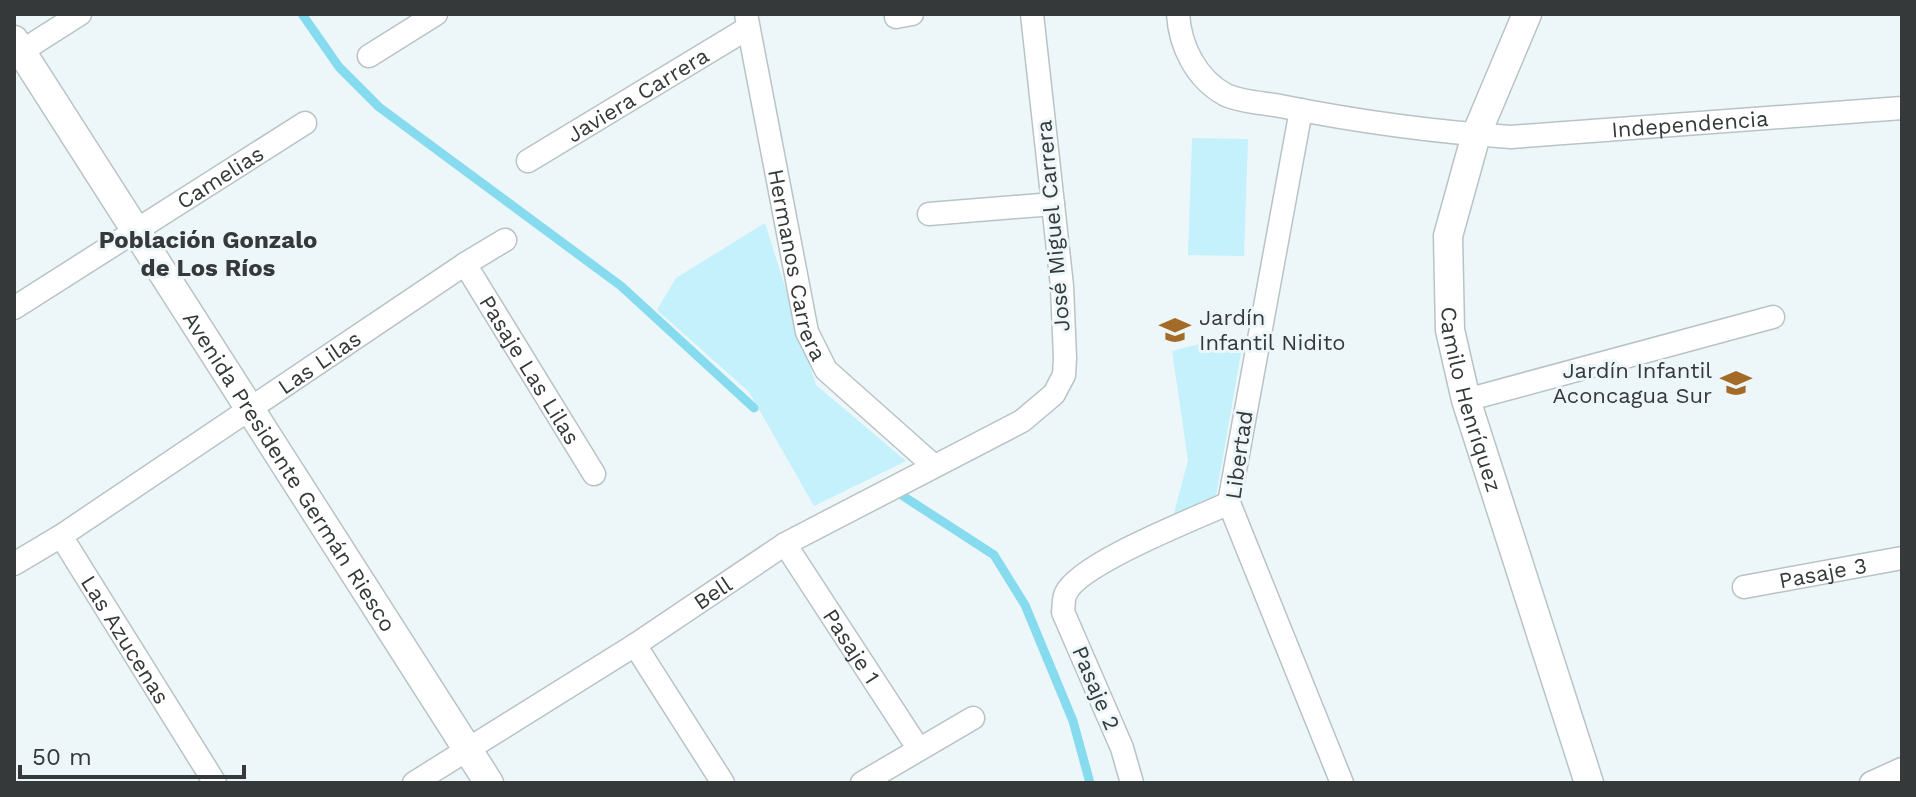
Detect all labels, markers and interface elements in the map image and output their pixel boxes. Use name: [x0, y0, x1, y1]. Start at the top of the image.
street label: Javiera Carrera: [562, 42, 713, 147]
street label: Independencia: [1610, 105, 1769, 142]
street label: José Miguel Carrera: [1031, 119, 1075, 333]
street label: Camelias: [172, 140, 268, 214]
street label: Hermanos Carrera: [763, 167, 832, 365]
district label: Población Gonzalo de Los Ríos: [99, 226, 317, 282]
street label: Pasaje Las Lilas: [475, 290, 585, 449]
place label: Jardín Infantil Nidito: [1199, 305, 1345, 355]
street label: Camilo Henríquez: [1437, 306, 1507, 495]
street label: Avenida Presidente Germán Riesco: [178, 307, 401, 636]
school or university icon: Jardín Infantil Nidito: [1158, 313, 1192, 347]
street label: Las Lilas: [273, 325, 365, 399]
place label: Jardín Infantil Aconcagua Sur: [1552, 358, 1712, 408]
school or university icon: Jardín Infantil Aconcagua Sur: [1719, 366, 1753, 400]
street label: Libertad: [1220, 409, 1258, 501]
street label: Pasaje 3: [1777, 552, 1869, 593]
street label: Las Azucenas: [76, 571, 175, 708]
street label: Bell: [689, 571, 737, 614]
street label: Pasaje 1: [818, 604, 885, 688]
street label: Pasaje 2: [1067, 642, 1125, 734]
scale bar: [20, 729, 244, 779]
text: 50 m: [32, 743, 92, 771]

